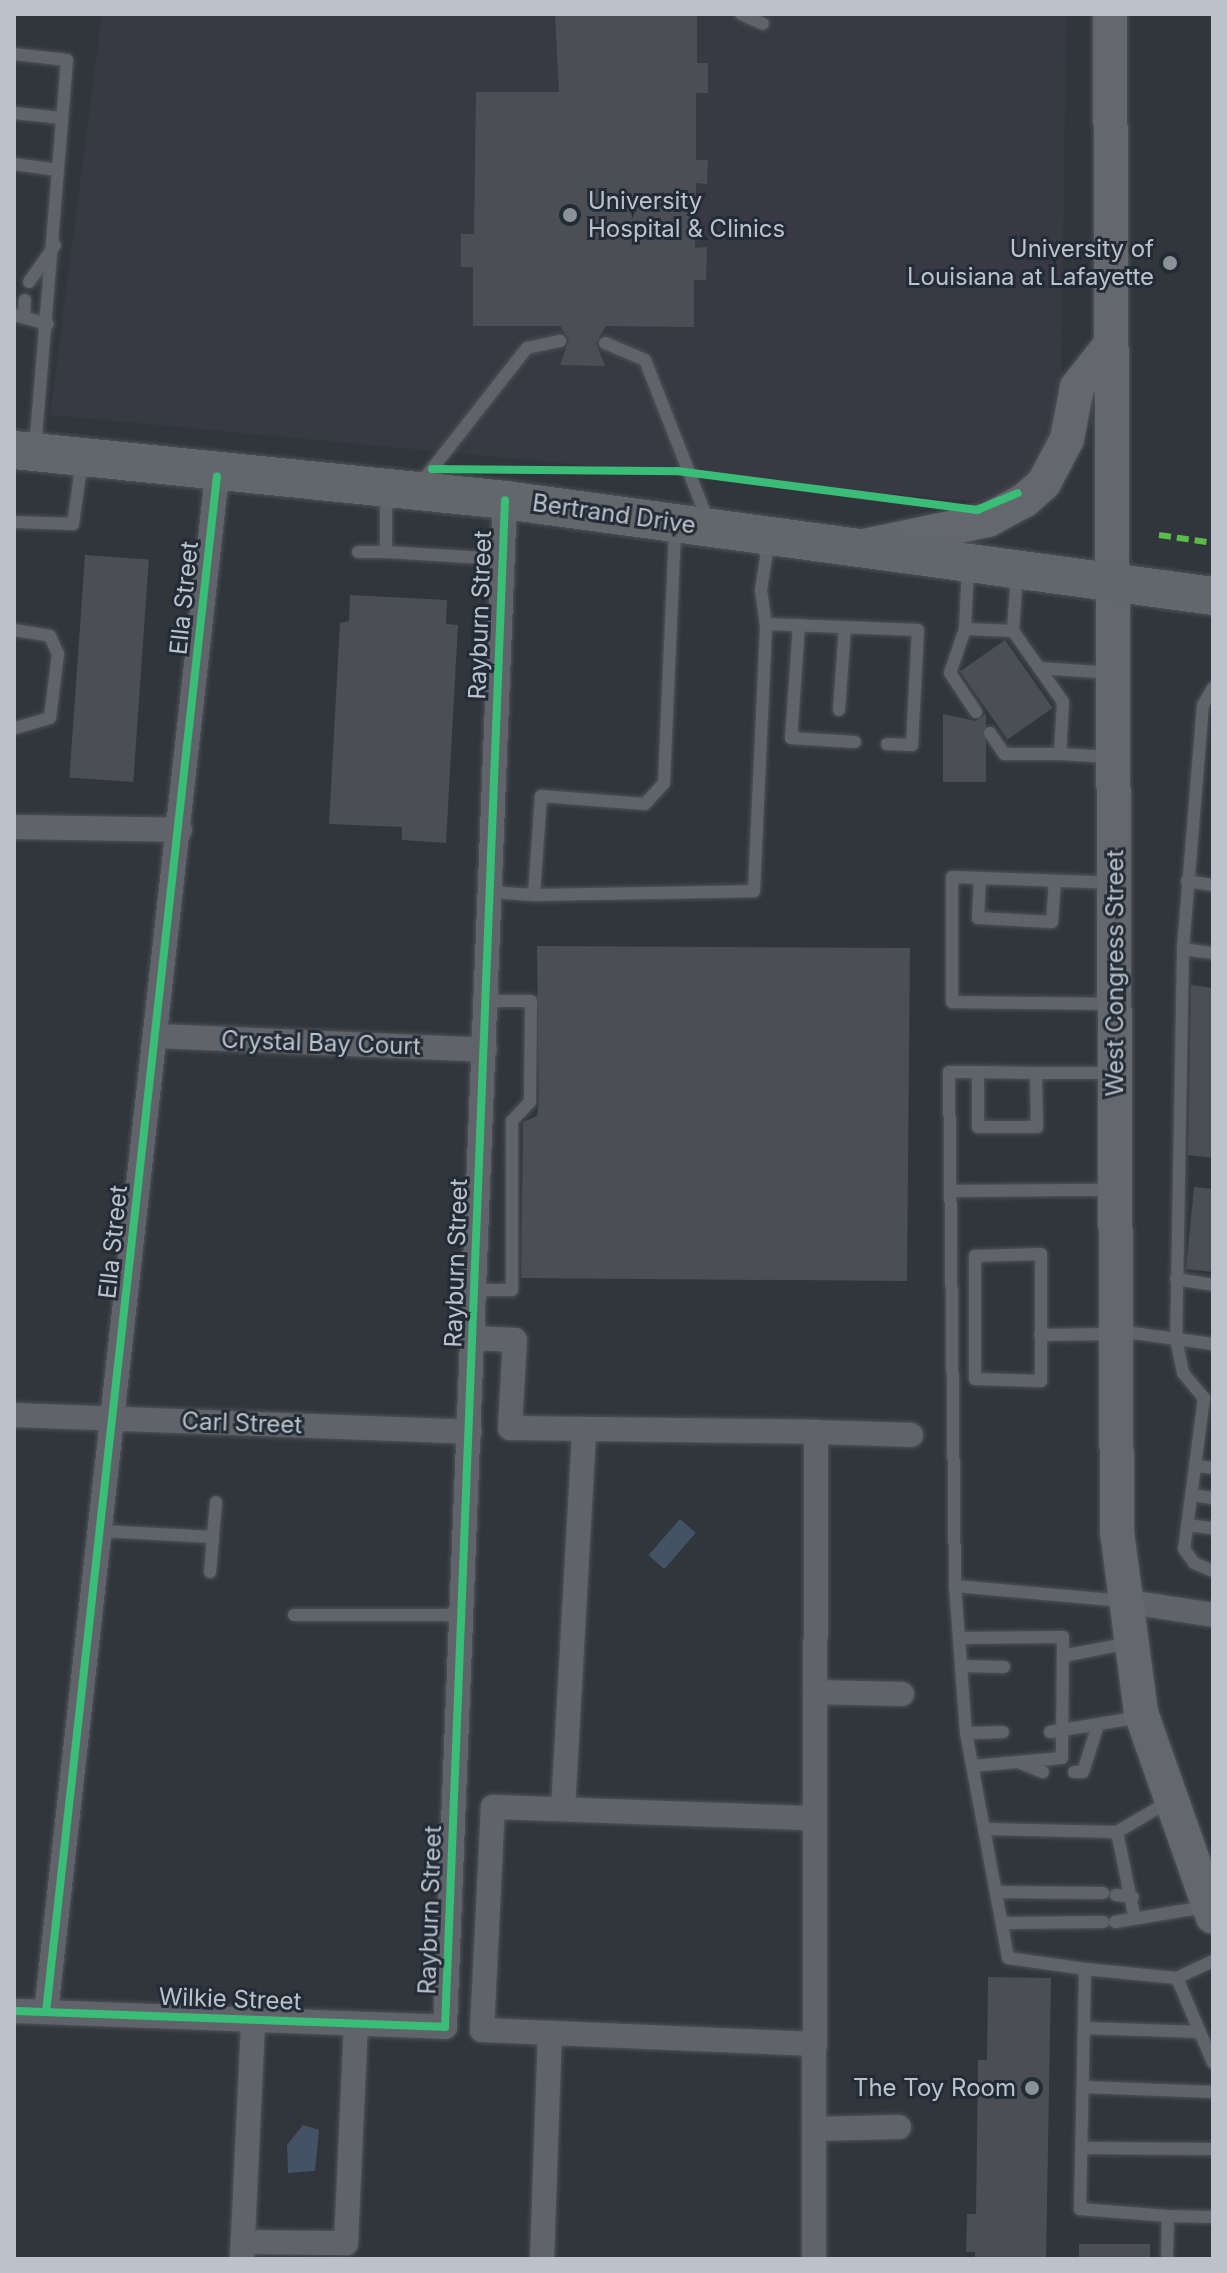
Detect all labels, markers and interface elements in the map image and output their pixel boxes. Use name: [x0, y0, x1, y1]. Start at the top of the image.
place label: University Hospital & Clinics: [588, 187, 785, 243]
marker: University Hospital & Clinics: [559, 204, 581, 226]
place label: University of Louisiana at Lafayette: [907, 235, 1154, 291]
marker: University of Louisiana at Lafayette: [1161, 254, 1179, 272]
street label: Bertrand Drive: [530, 488, 698, 540]
street label: Rayburn Street: [463, 530, 497, 700]
street label: Ella Street: [164, 540, 204, 656]
street label: West Congress Street: [1101, 850, 1129, 1096]
street label: Crystal Bay Court: [221, 1025, 421, 1061]
street label: Rayburn Street: [439, 1178, 473, 1348]
street label: Ella Street: [93, 1184, 133, 1300]
street label: Carl Street: [181, 1407, 303, 1439]
street label: Rayburn Street: [413, 1825, 447, 1995]
street label: Wilkie Street: [158, 1982, 302, 2016]
place label: The Toy Room: [853, 2074, 1016, 2102]
marker: The Toy Room: [1023, 2079, 1041, 2097]

